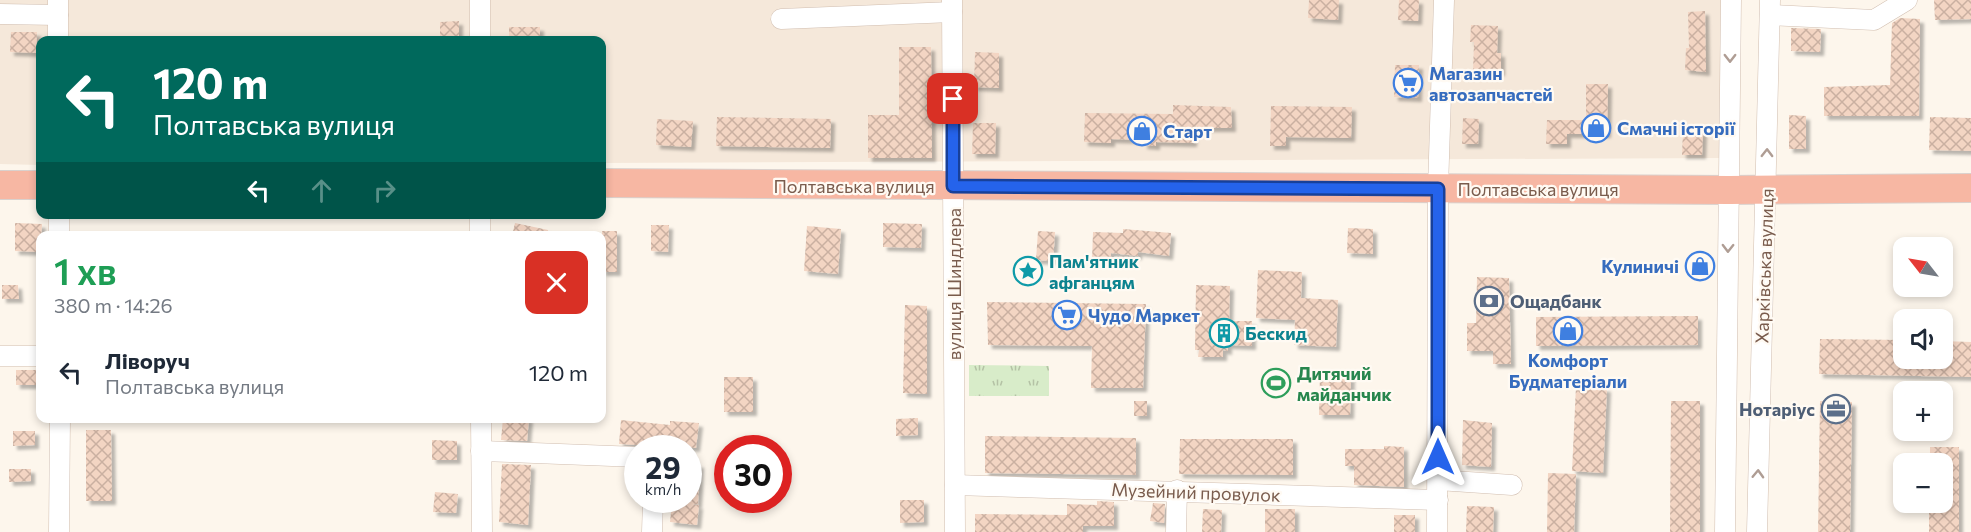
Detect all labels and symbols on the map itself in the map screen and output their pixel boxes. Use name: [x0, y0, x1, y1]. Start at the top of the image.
one-way arrow: [1724, 54, 1736, 63]
place label: Магазин автозапчастей: [1429, 62, 1553, 105]
supermarket icon: Магазин автозапчастей: [1392, 67, 1424, 99]
pin: [927, 73, 978, 124]
shop icon: Смачні історії: [1580, 112, 1612, 144]
shop icon: Старт: [1126, 115, 1158, 147]
place label: Смачні історії: [1617, 117, 1736, 139]
place label: Старт: [1163, 120, 1213, 142]
one-way arrow: [1761, 148, 1773, 157]
street label: Полтавська вулиця: [773, 175, 935, 197]
street label: Полтавська вулиця: [1457, 178, 1619, 200]
street label: Харківська вулиця: [1750, 188, 1778, 344]
street label: вулиця Шиндлера: [943, 208, 965, 360]
north arrow: [1893, 237, 1953, 297]
one-way arrow: [1722, 244, 1734, 253]
place label: Пам'ятник афганцям: [1049, 250, 1140, 293]
shop icon: Кулиничі: [1684, 250, 1716, 282]
place icon: Пам'ятник афганцям: [1012, 255, 1044, 287]
place label: Кулиничі: [1601, 255, 1679, 277]
bank icon: Ощадбанк: [1473, 285, 1505, 317]
place label: Ощадбанк: [1510, 290, 1602, 312]
supermarket icon: Чудо Маркет: [1051, 299, 1083, 331]
place label: Чудо Маркет: [1088, 304, 1200, 326]
shop icon: Комфорт Будматеріали: [1552, 315, 1584, 347]
building icon: Бескид: [1208, 317, 1240, 349]
place label: Бескид: [1245, 322, 1307, 344]
place label: Комфорт Будматеріали: [1509, 349, 1627, 392]
place label: Дитячий майданчик: [1297, 362, 1393, 405]
sports icon: Дитячий майданчик: [1260, 367, 1292, 399]
office icon: Нотаріус: [1820, 393, 1852, 425]
place label: Нотаріус: [1739, 398, 1815, 420]
position arrow: [1406, 425, 1470, 489]
speed limit sign: 30: [714, 435, 792, 513]
one-way arrow: [1752, 469, 1765, 478]
street label: Музейний провулок: [1111, 478, 1281, 506]

